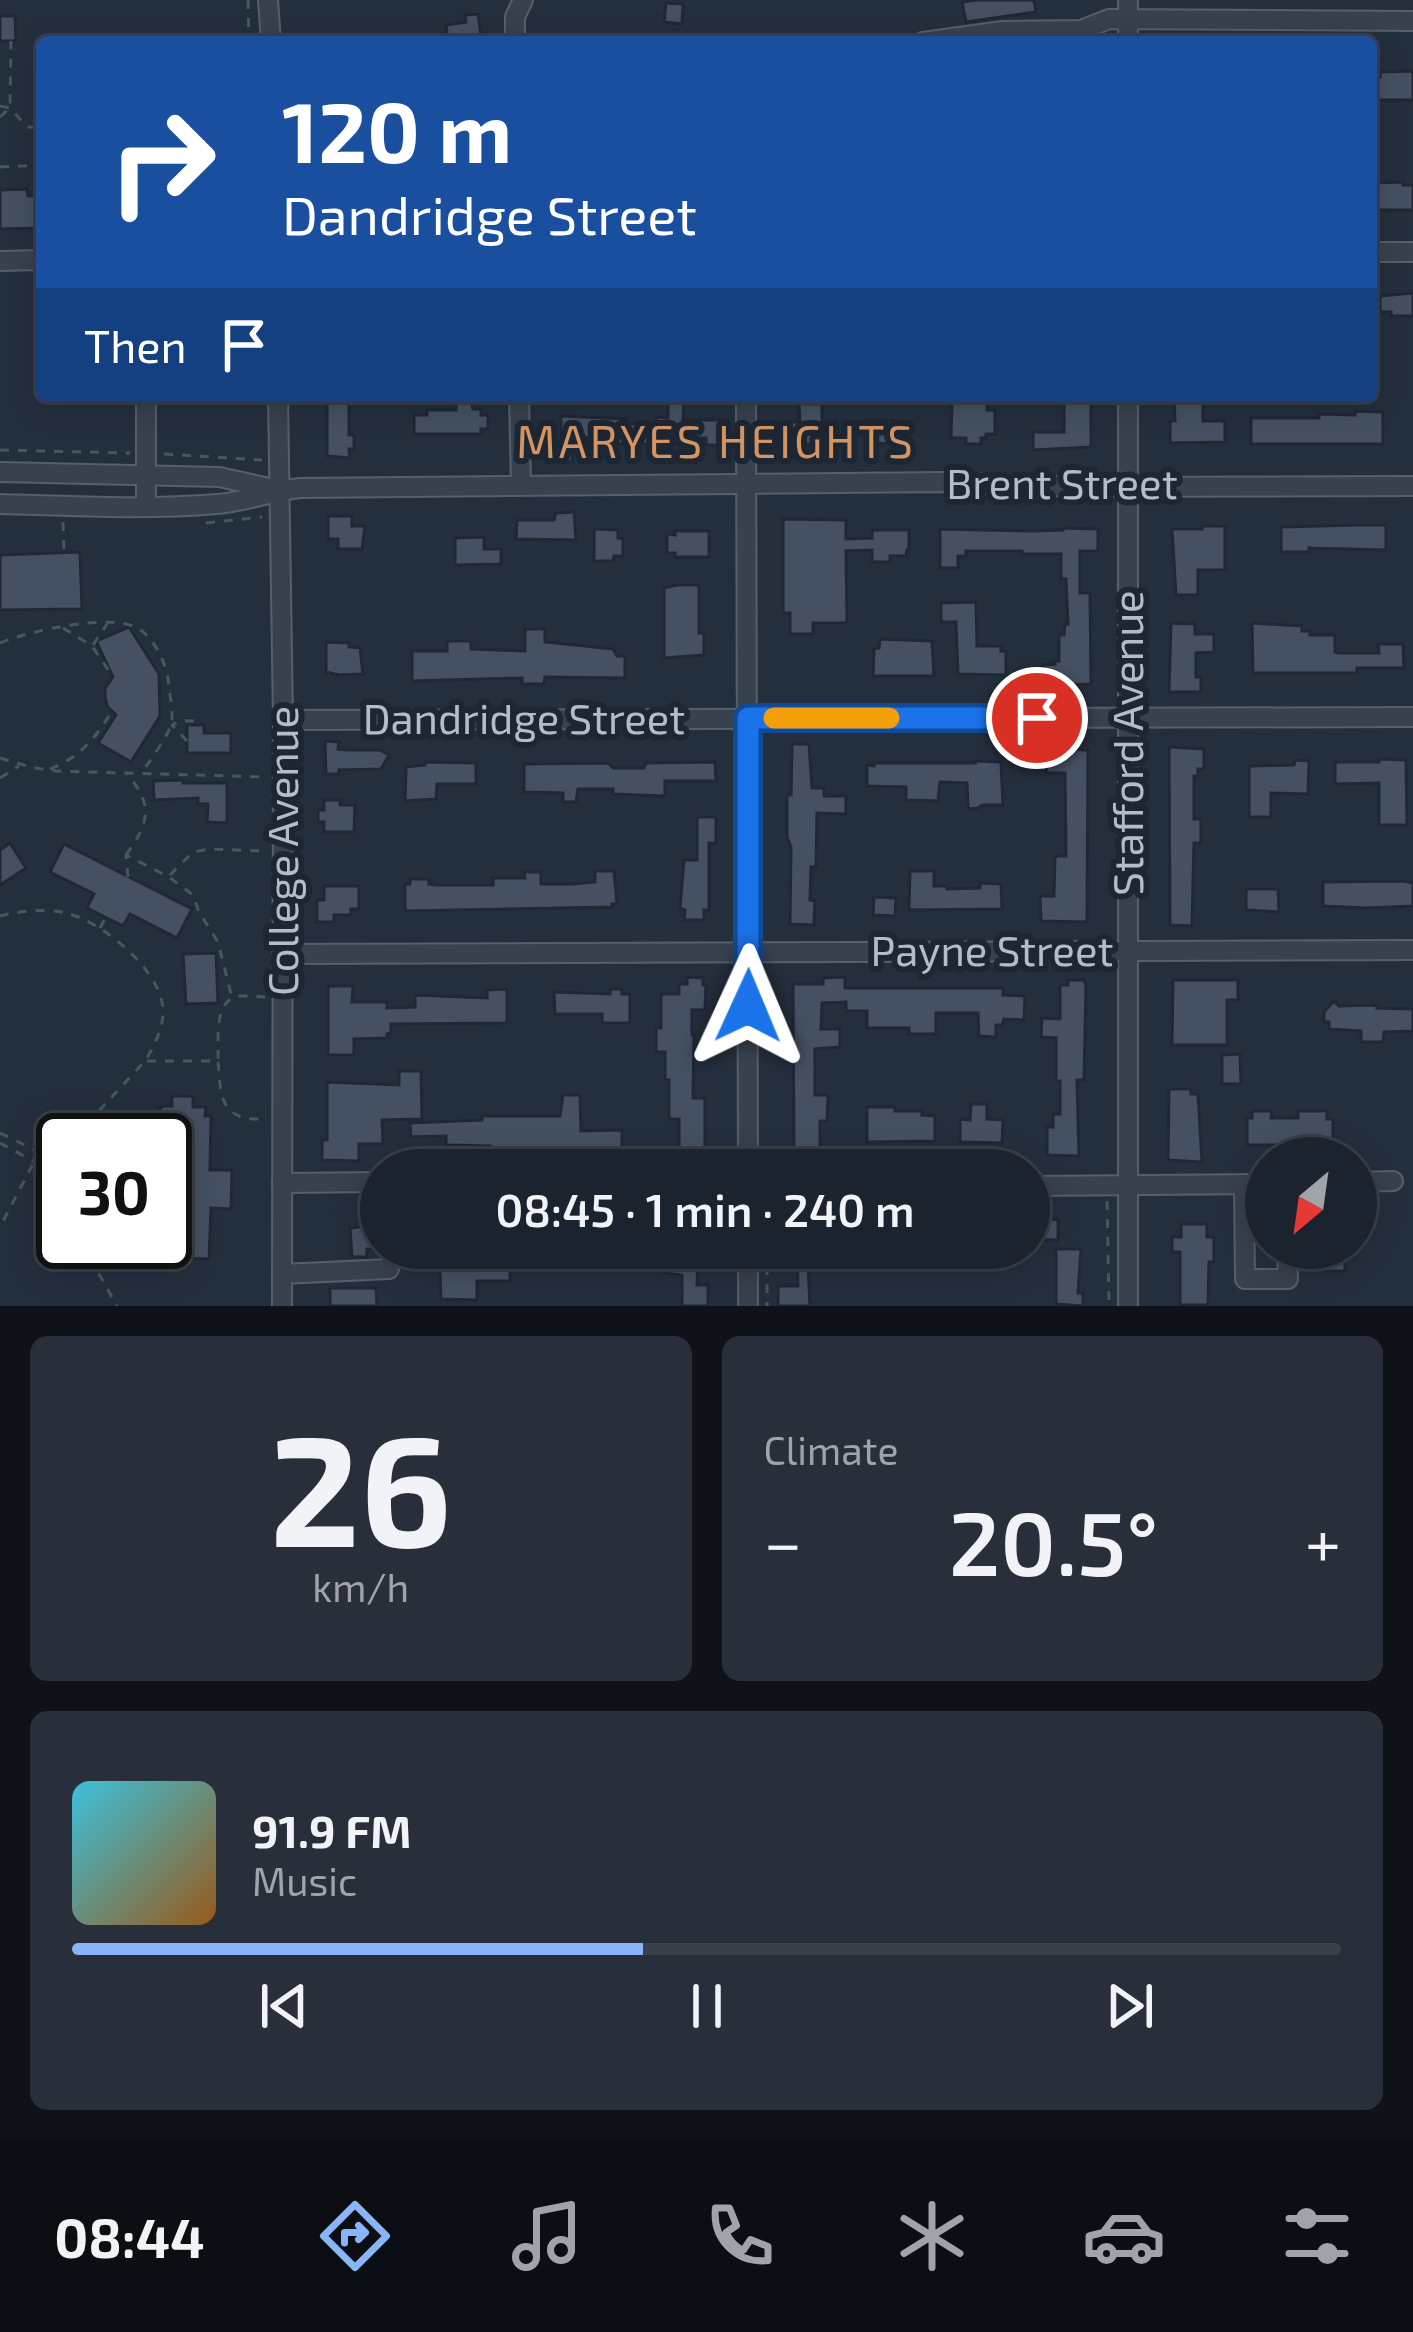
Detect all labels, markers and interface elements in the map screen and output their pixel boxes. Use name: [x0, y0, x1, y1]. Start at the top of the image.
text: 120 m: [282, 79, 512, 180]
icon: right: [84, 84, 240, 240]
text: Dandridge Street: [282, 181, 697, 246]
icon: arrive: [211, 312, 277, 378]
text: Then: [84, 318, 187, 372]
district label: MARYES HEIGHTS: [516, 413, 916, 467]
street label: Brent Street: [946, 457, 1178, 507]
street label: Stafford Avenue: [1101, 590, 1151, 896]
pin: [986, 667, 1088, 769]
icon: arrive: [1004, 685, 1070, 751]
street label: Dandridge Street: [363, 692, 685, 742]
street label: College Avenue: [256, 706, 306, 996]
street label: Payne Street: [871, 924, 1113, 974]
position arrow: [685, 943, 811, 1069]
speed limit sign: 30: [36, 1113, 192, 1269]
north arrow: [1245, 1137, 1377, 1269]
map controls: [1245, 1137, 1377, 1269]
text: 08:45 · 1 min · 240 m: [496, 1182, 915, 1236]
text: 26: [269, 1391, 452, 1578]
text: Climate: [764, 1426, 898, 1473]
text: 20.5°: [949, 1486, 1158, 1594]
text: −: [764, 1501, 802, 1580]
text: +: [1305, 1501, 1341, 1580]
text: km/h: [312, 1563, 409, 1610]
text: 91.9 FM: [252, 1803, 411, 1857]
text: Music: [252, 1857, 357, 1904]
icon: previous: [251, 1973, 317, 2039]
icon: pause: [674, 1973, 740, 2039]
icon: next: [1097, 1973, 1163, 2039]
icon: directions: [313, 2194, 397, 2278]
icon: music: [505, 2194, 589, 2278]
icon: phone: [698, 2194, 782, 2278]
icon: climate: [890, 2194, 974, 2278]
icon: car: [1082, 2194, 1166, 2278]
icon: filters: [1275, 2194, 1359, 2278]
text: 08:44: [54, 2204, 205, 2269]

